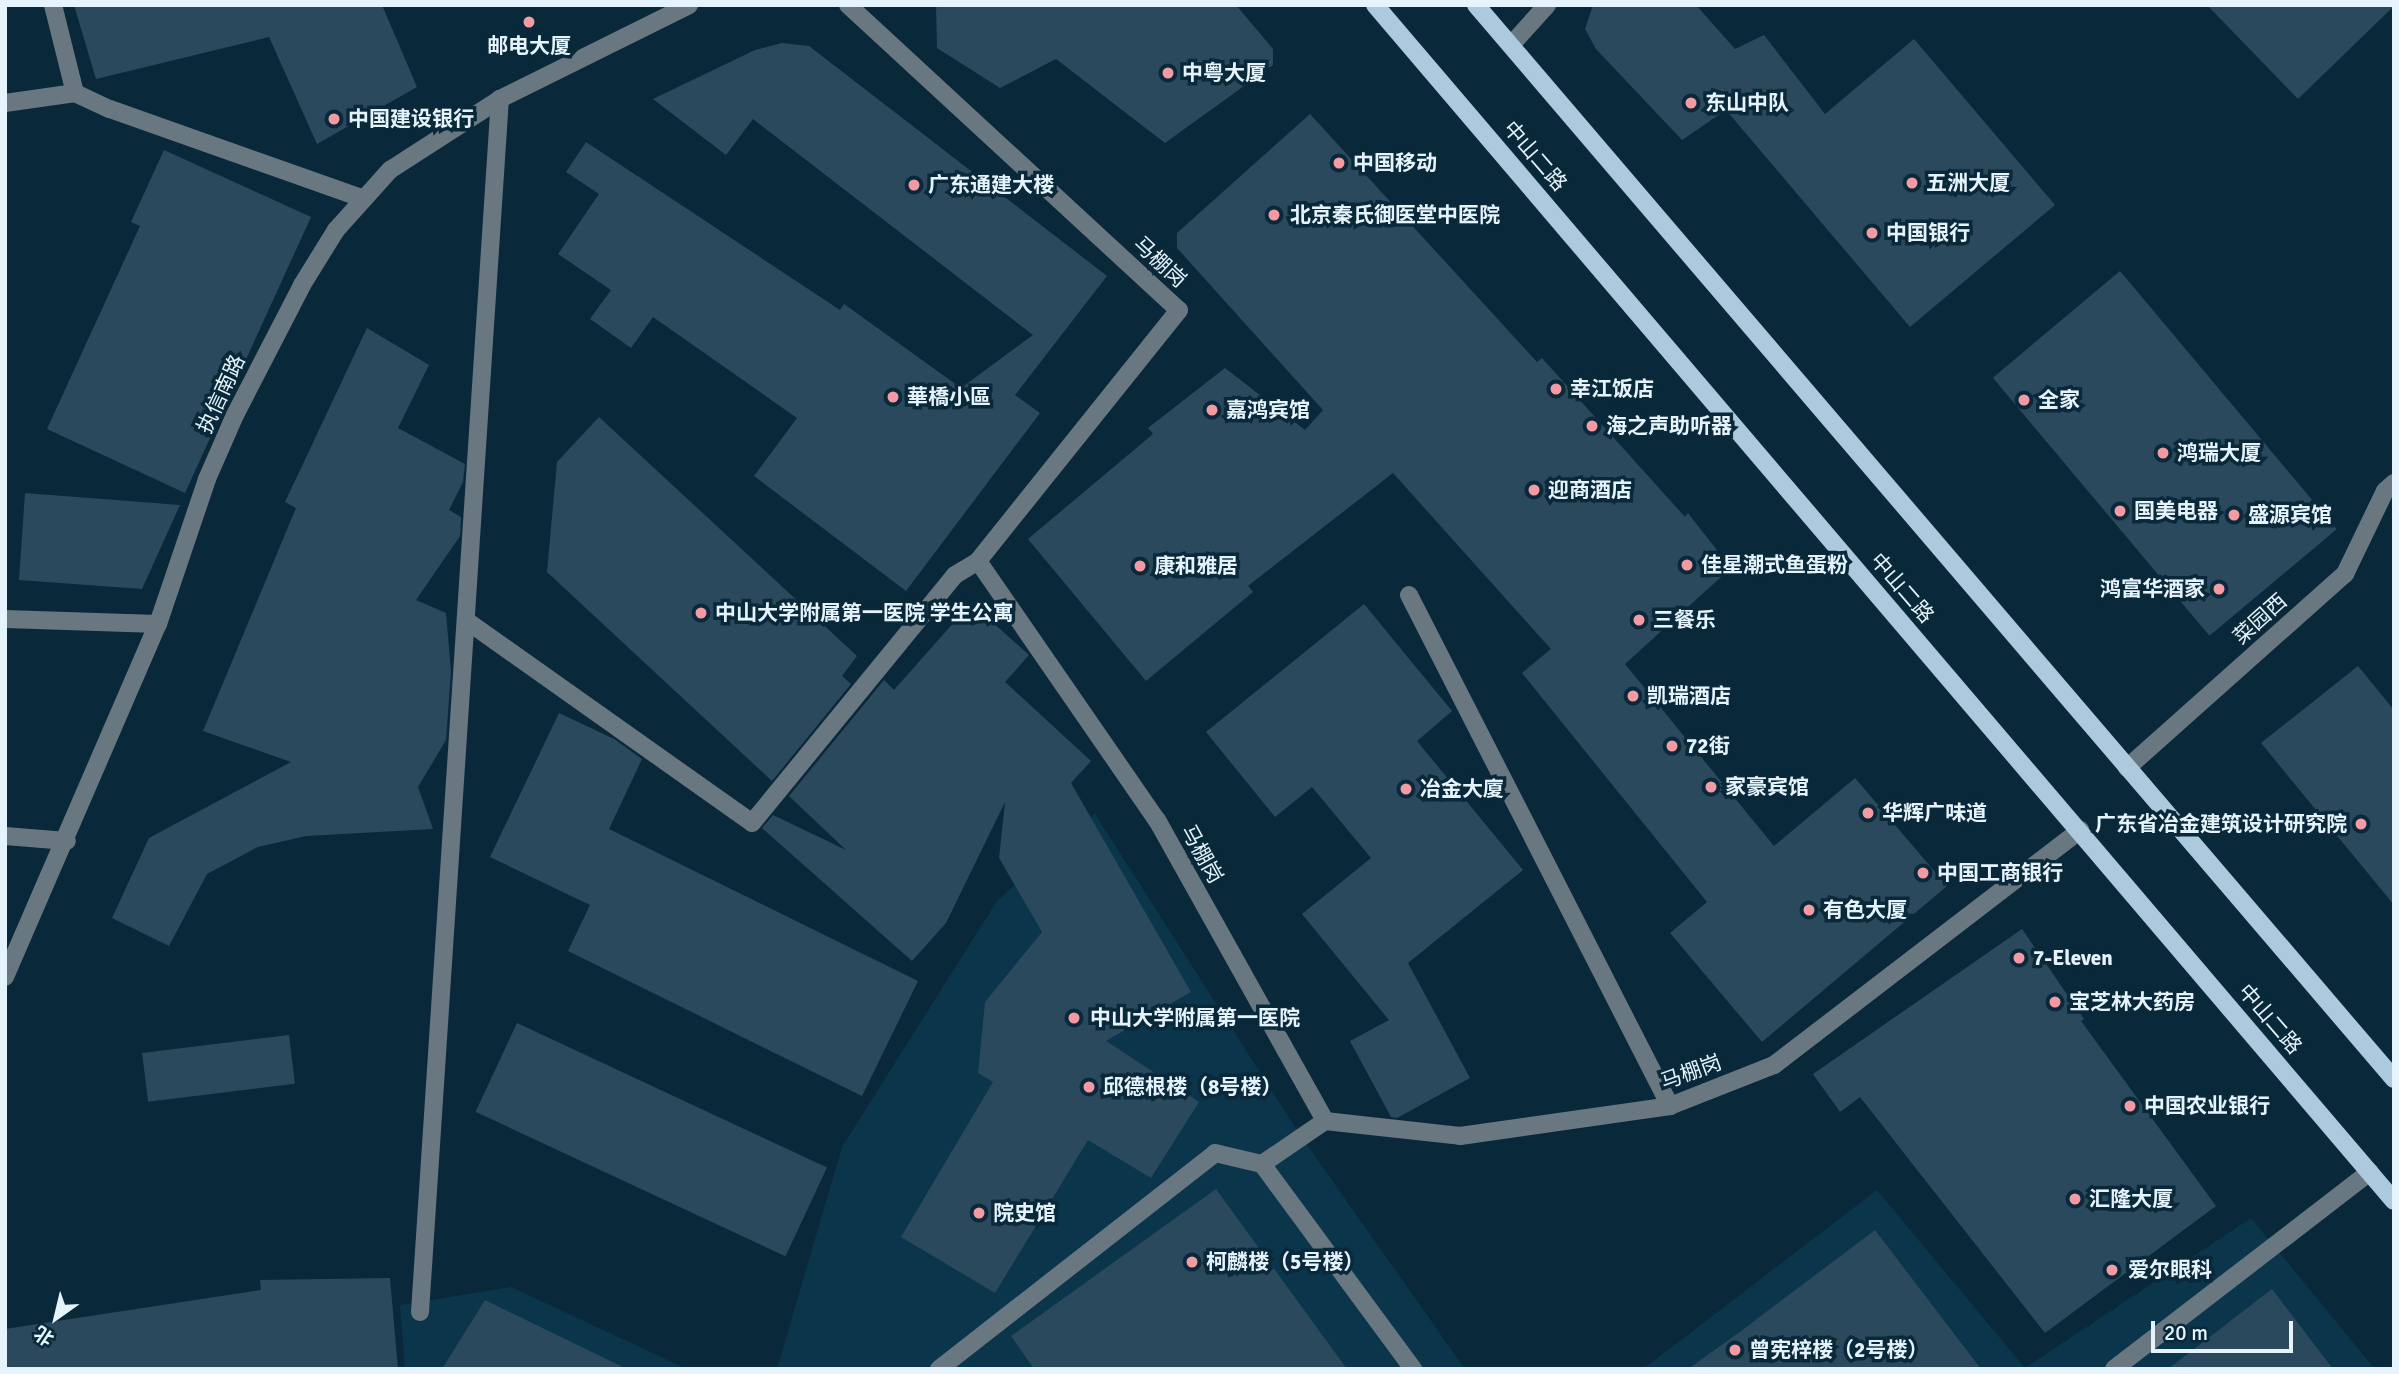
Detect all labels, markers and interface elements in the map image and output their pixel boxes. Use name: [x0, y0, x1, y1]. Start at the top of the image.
marker: 邮电大厦: [521, 14, 537, 30]
place label: 邮电大厦: [487, 33, 571, 59]
place label: 中粤大厦: [1182, 60, 1266, 86]
marker: 中粤大厦: [1160, 65, 1176, 81]
place label: 东山中队: [1705, 90, 1789, 116]
marker: 东山中队: [1683, 95, 1699, 111]
place label: 中国建设银行: [348, 106, 474, 132]
marker: 中国建设银行: [326, 111, 342, 127]
street label: 中山二路: [1498, 116, 1572, 196]
place label: 中国移动: [1353, 150, 1437, 176]
marker: 中国移动: [1331, 155, 1347, 171]
place label: 五洲大厦: [1926, 170, 2010, 196]
place label: 广东通建大楼: [928, 172, 1054, 198]
marker: 五洲大厦: [1904, 175, 1920, 191]
marker: 广东通建大楼: [906, 177, 922, 193]
place label: 北京秦氏御医堂中医院: [1290, 202, 1500, 228]
marker: 北京秦氏御医堂中医院: [1264, 205, 1284, 225]
place label: 中国银行: [1886, 220, 1970, 246]
marker: 中国银行: [1864, 225, 1880, 241]
street label: 马棚岗: [1128, 231, 1192, 293]
street label: 执信南路: [192, 351, 250, 437]
place label: 幸江饭店: [1570, 376, 1654, 402]
marker: 幸江饭店: [1548, 381, 1564, 397]
place label: 華橋小區: [907, 384, 991, 410]
place label: 全家: [2038, 387, 2080, 413]
marker: 華橋小區: [885, 389, 901, 405]
marker: 全家: [2016, 392, 2032, 408]
place label: 嘉鸿宾馆: [1226, 397, 1310, 423]
marker: 嘉鸿宾馆: [1204, 402, 1220, 418]
place label: 海之声助听器: [1606, 413, 1732, 439]
marker: 海之声助听器: [1584, 418, 1600, 434]
place label: 鸿瑞大厦: [2177, 440, 2261, 466]
marker: 鸿瑞大厦: [2155, 445, 2171, 461]
place label: 迎商酒店: [1548, 477, 1632, 503]
marker: 迎商酒店: [1526, 482, 1542, 498]
place label: 国美电器: [2134, 498, 2218, 524]
place label: 盛源宾馆: [2248, 502, 2332, 528]
marker: 国美电器: [2112, 503, 2128, 519]
marker: 盛源宾馆: [2226, 507, 2242, 523]
street label: 中山二路: [1865, 548, 1939, 628]
place label: 佳星潮式鱼蛋粉: [1701, 552, 1848, 578]
place label: 康和雅居: [1154, 553, 1238, 579]
marker: 佳星潮式鱼蛋粉: [1679, 557, 1695, 573]
marker: 康和雅居: [1132, 558, 1148, 574]
place label: 鸿富华酒家: [2100, 576, 2205, 602]
marker: 鸿富华酒家: [2211, 581, 2227, 597]
street label: 菜园西: [2228, 589, 2292, 649]
place label: 中山大学附属第一医院 学生公寓: [715, 600, 1014, 626]
marker: 中山大学附属第一医院 学生公寓: [693, 605, 709, 621]
place label: 三餐乐: [1653, 607, 1716, 633]
marker: 三餐乐: [1631, 612, 1647, 628]
place label: 凯瑞酒店: [1647, 683, 1731, 709]
marker: 凯瑞酒店: [1625, 688, 1641, 704]
place label: 72街: [1686, 733, 1730, 759]
marker: 72街: [1664, 738, 1680, 754]
place label: 家豪宾馆: [1725, 774, 1809, 800]
place label: 冶金大廈: [1420, 776, 1504, 802]
marker: 家豪宾馆: [1703, 779, 1719, 795]
marker: 冶金大廈: [1398, 781, 1414, 797]
place label: 华辉广味道: [1882, 800, 1987, 826]
marker: 华辉广味道: [1860, 805, 1876, 821]
place label: 广东省冶金建筑设计研究院: [2095, 811, 2347, 837]
marker: 广东省冶金建筑设计研究院: [2353, 816, 2369, 832]
street label: 马棚岗: [1176, 820, 1228, 888]
place label: 中国工商银行: [1937, 860, 2063, 886]
marker: 中国工商银行: [1915, 865, 1931, 881]
place label: 有色大厦: [1823, 897, 1907, 923]
marker: 有色大厦: [1801, 902, 1817, 918]
place label: 7-Eleven: [2033, 945, 2113, 971]
marker: 7-Eleven: [2011, 950, 2027, 966]
street label: 中山二路: [2233, 979, 2307, 1059]
place label: 宝芝林大药房: [2069, 989, 2195, 1015]
marker: 宝芝林大药房: [2047, 994, 2063, 1010]
place label: 中山大学附属第一医院: [1090, 1005, 1300, 1031]
marker: 中山大学附属第一医院: [1064, 1008, 1084, 1028]
street label: 马棚岗: [1657, 1049, 1725, 1095]
place label: 邱德根楼（8号楼）: [1103, 1074, 1282, 1100]
marker: 邱德根楼（8号楼）: [1081, 1079, 1097, 1095]
place label: 中国农业银行: [2144, 1093, 2270, 1119]
marker: 中国农业银行: [2122, 1098, 2138, 1114]
place label: 汇隆大厦: [2089, 1186, 2173, 1212]
marker: 汇隆大厦: [2067, 1191, 2083, 1207]
place label: 院史馆: [993, 1200, 1056, 1226]
marker: 院史馆: [971, 1205, 987, 1221]
place label: 柯麟楼（5号楼）: [1206, 1249, 1364, 1275]
marker: 柯麟楼（5号楼）: [1184, 1254, 1200, 1270]
place label: 爱尔眼科: [2128, 1257, 2212, 1283]
marker: 爱尔眼科: [2102, 1260, 2122, 1280]
north arrow: [21, 1283, 91, 1353]
scale bar: [2154, 1308, 2296, 1352]
text: 北: [30, 1320, 59, 1351]
text: 20 m: [2164, 1320, 2208, 1346]
place label: 曾宪梓楼（2号楼）: [1749, 1337, 1928, 1363]
marker: 曾宪梓楼（2号楼）: [1727, 1342, 1743, 1358]

